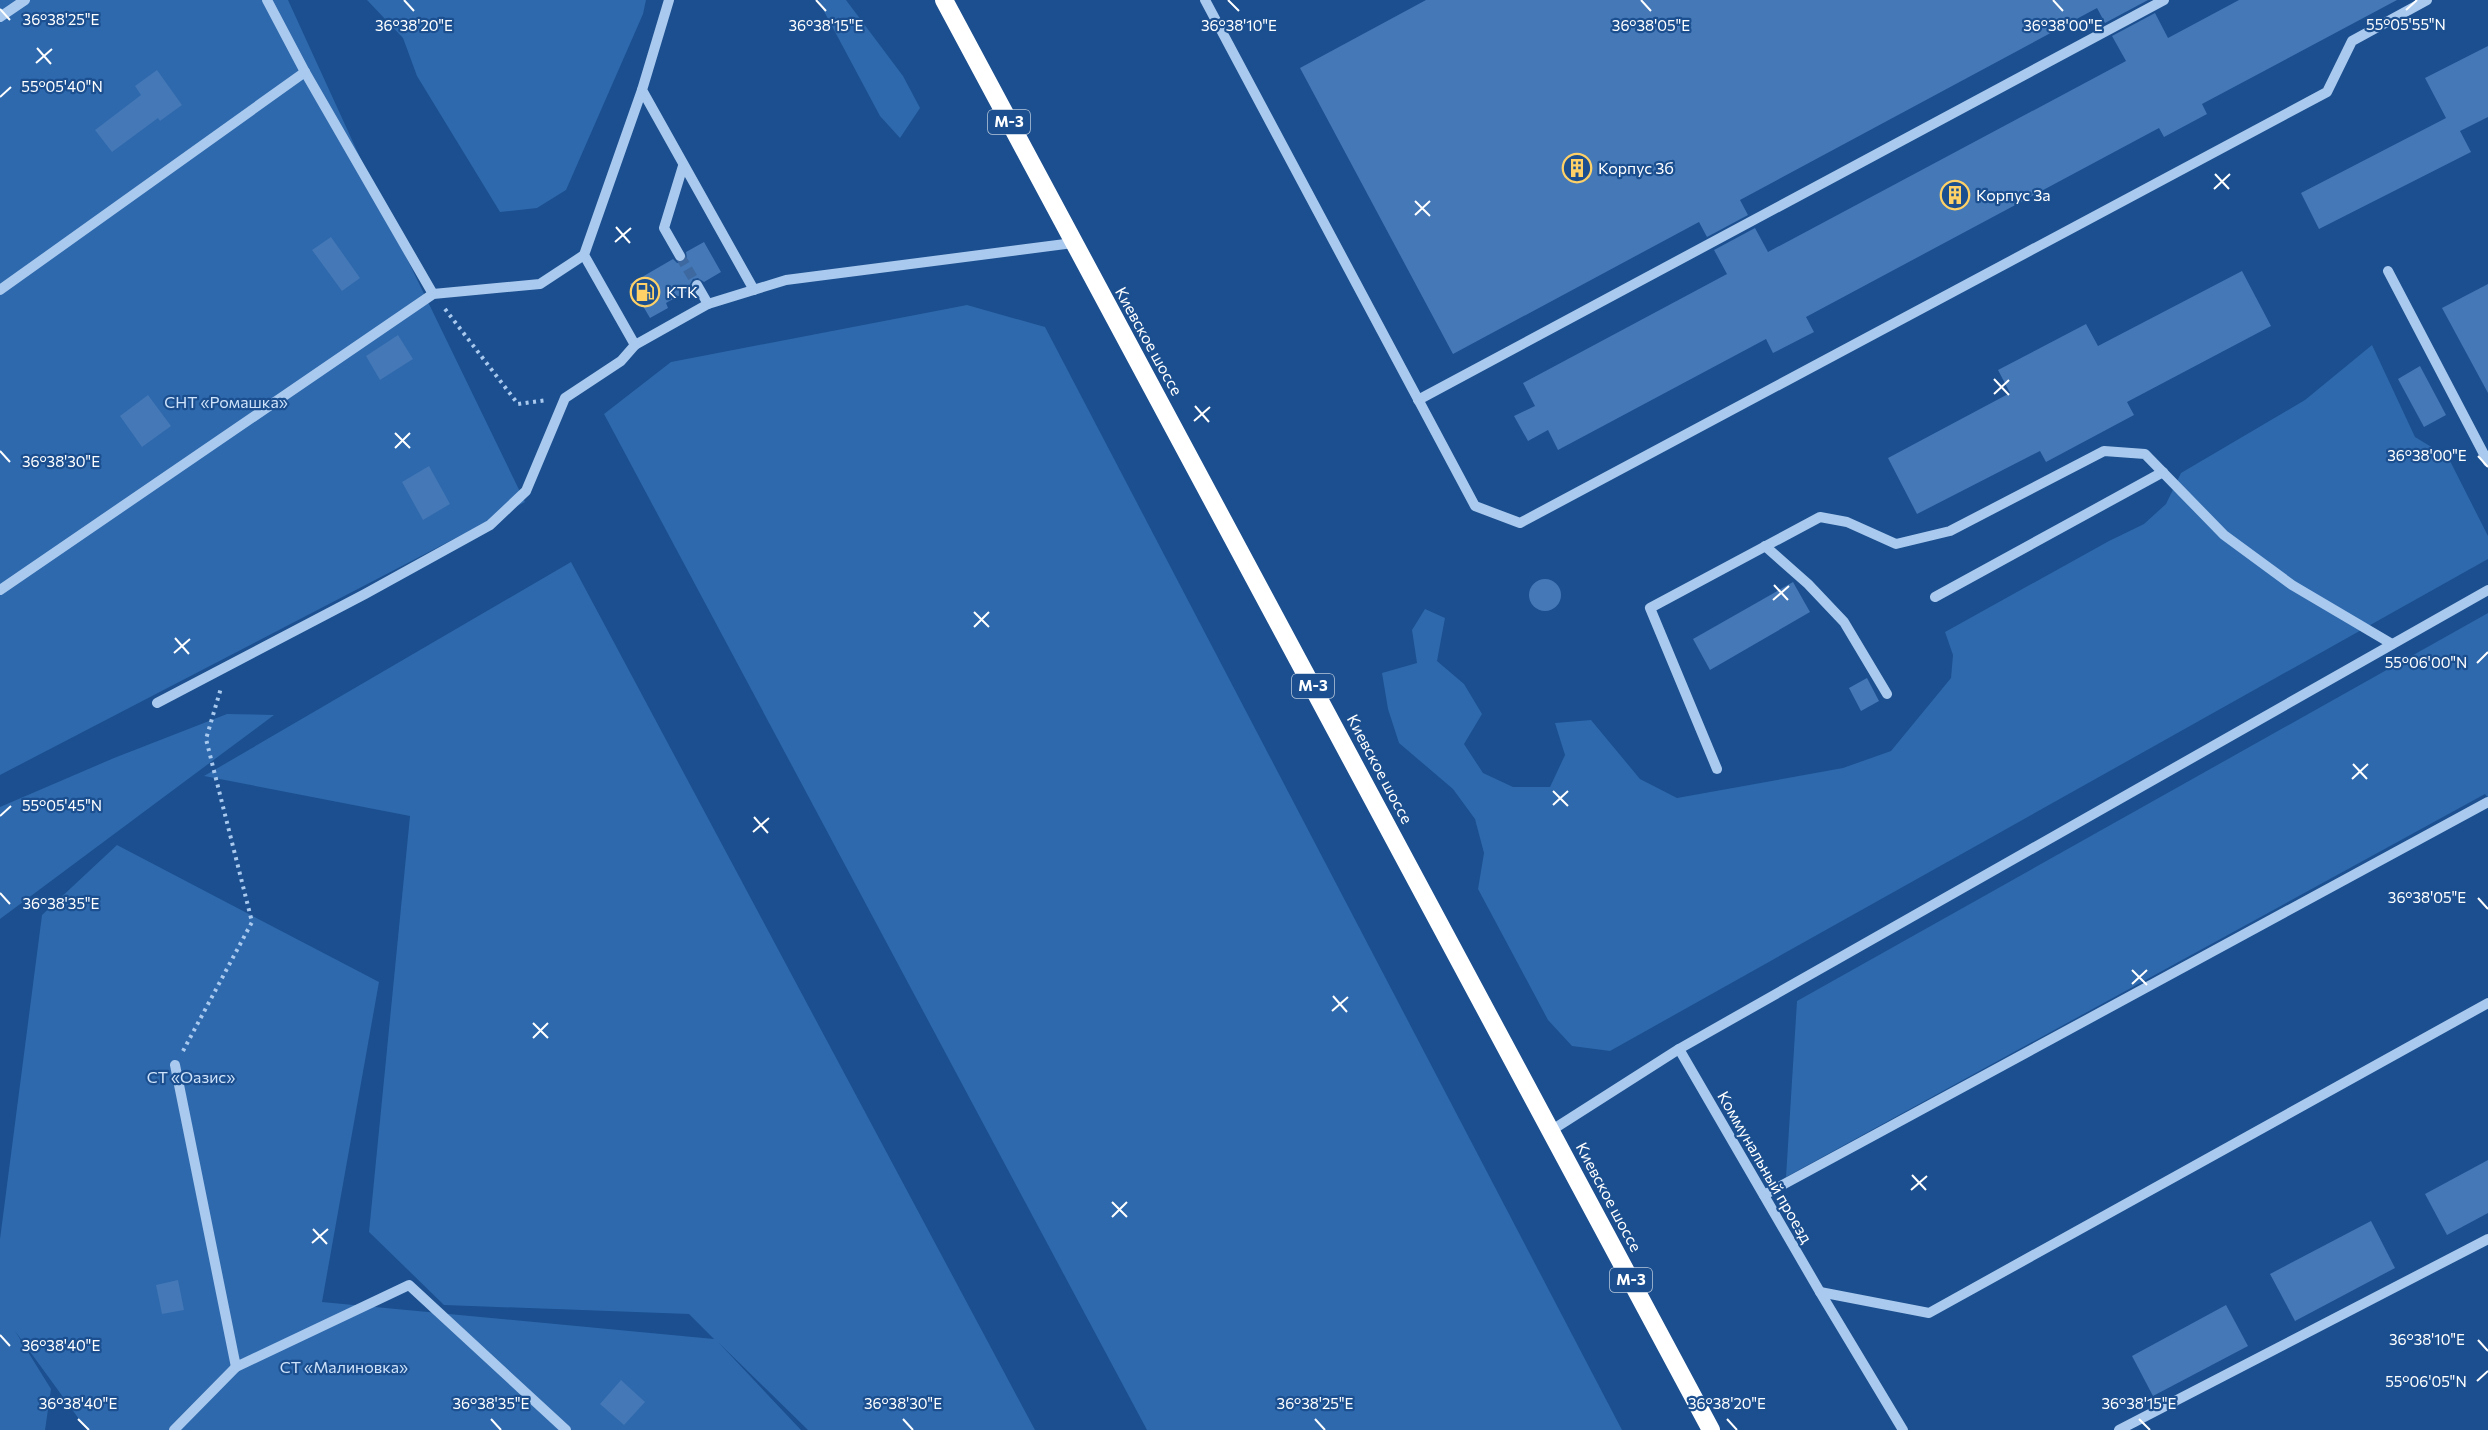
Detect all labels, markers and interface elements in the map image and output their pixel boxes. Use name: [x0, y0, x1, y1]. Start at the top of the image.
text: 36°38'25"E: [23, 10, 99, 28]
text: 55°05'55"N: [2366, 15, 2446, 33]
text: 36°38'20"E: [375, 16, 453, 34]
text: 36°38'15"E: [789, 16, 864, 34]
text: 36°38'10"E: [1201, 16, 1277, 34]
text: 36°38'05"E: [1612, 16, 1690, 34]
text: 36°38'00"E: [2023, 16, 2103, 34]
text: 55°05'40"N: [21, 77, 103, 95]
road number: М-3: [988, 110, 1030, 134]
building icon: Корпус 3б: [1561, 152, 1593, 184]
place label: Корпус 3б: [1598, 158, 1674, 177]
building icon: Корпус 3a: [1939, 179, 1971, 211]
place label: Корпус 3a: [1976, 185, 2051, 204]
fuel station icon: КТК: [629, 276, 661, 308]
place label: КТК: [666, 282, 698, 301]
street label: Киевское шоссе: [1112, 283, 1187, 398]
park label: СНТ «Ромашка»: [164, 392, 288, 411]
text: 36°38'00"E: [2387, 446, 2467, 464]
text: 36°38'30"E: [22, 452, 100, 470]
text: 55°06'00"N: [2385, 653, 2467, 671]
road number: М-3: [1292, 674, 1334, 698]
street label: Киевское шоссе: [1344, 711, 1417, 827]
text: 55°05'45"N: [22, 796, 102, 814]
text: 36°38'05"E: [2388, 888, 2466, 906]
text: 36°38'35"E: [22, 894, 100, 912]
park label: СТ «Оазис»: [147, 1067, 235, 1086]
street label: Коммунальный проезд: [1714, 1088, 1817, 1247]
street label: Киевское шоссе: [1573, 1139, 1646, 1255]
road number: М-3: [1610, 1268, 1652, 1292]
text: 36°38'10"E: [2389, 1330, 2465, 1348]
text: 36°38'40"E: [22, 1336, 100, 1354]
park label: СТ «Малиновка»: [280, 1357, 408, 1376]
text: 55°06'05"N: [2385, 1372, 2467, 1390]
text: 36°38'40"E: [39, 1394, 117, 1412]
text: 36°38'35"E: [452, 1394, 530, 1412]
text: 36°38'30"E: [864, 1394, 942, 1412]
text: 36°38'25"E: [1277, 1394, 1353, 1412]
text: 36°38'20"E: [1688, 1394, 1766, 1412]
text: 36°38'15"E: [2102, 1394, 2177, 1412]

